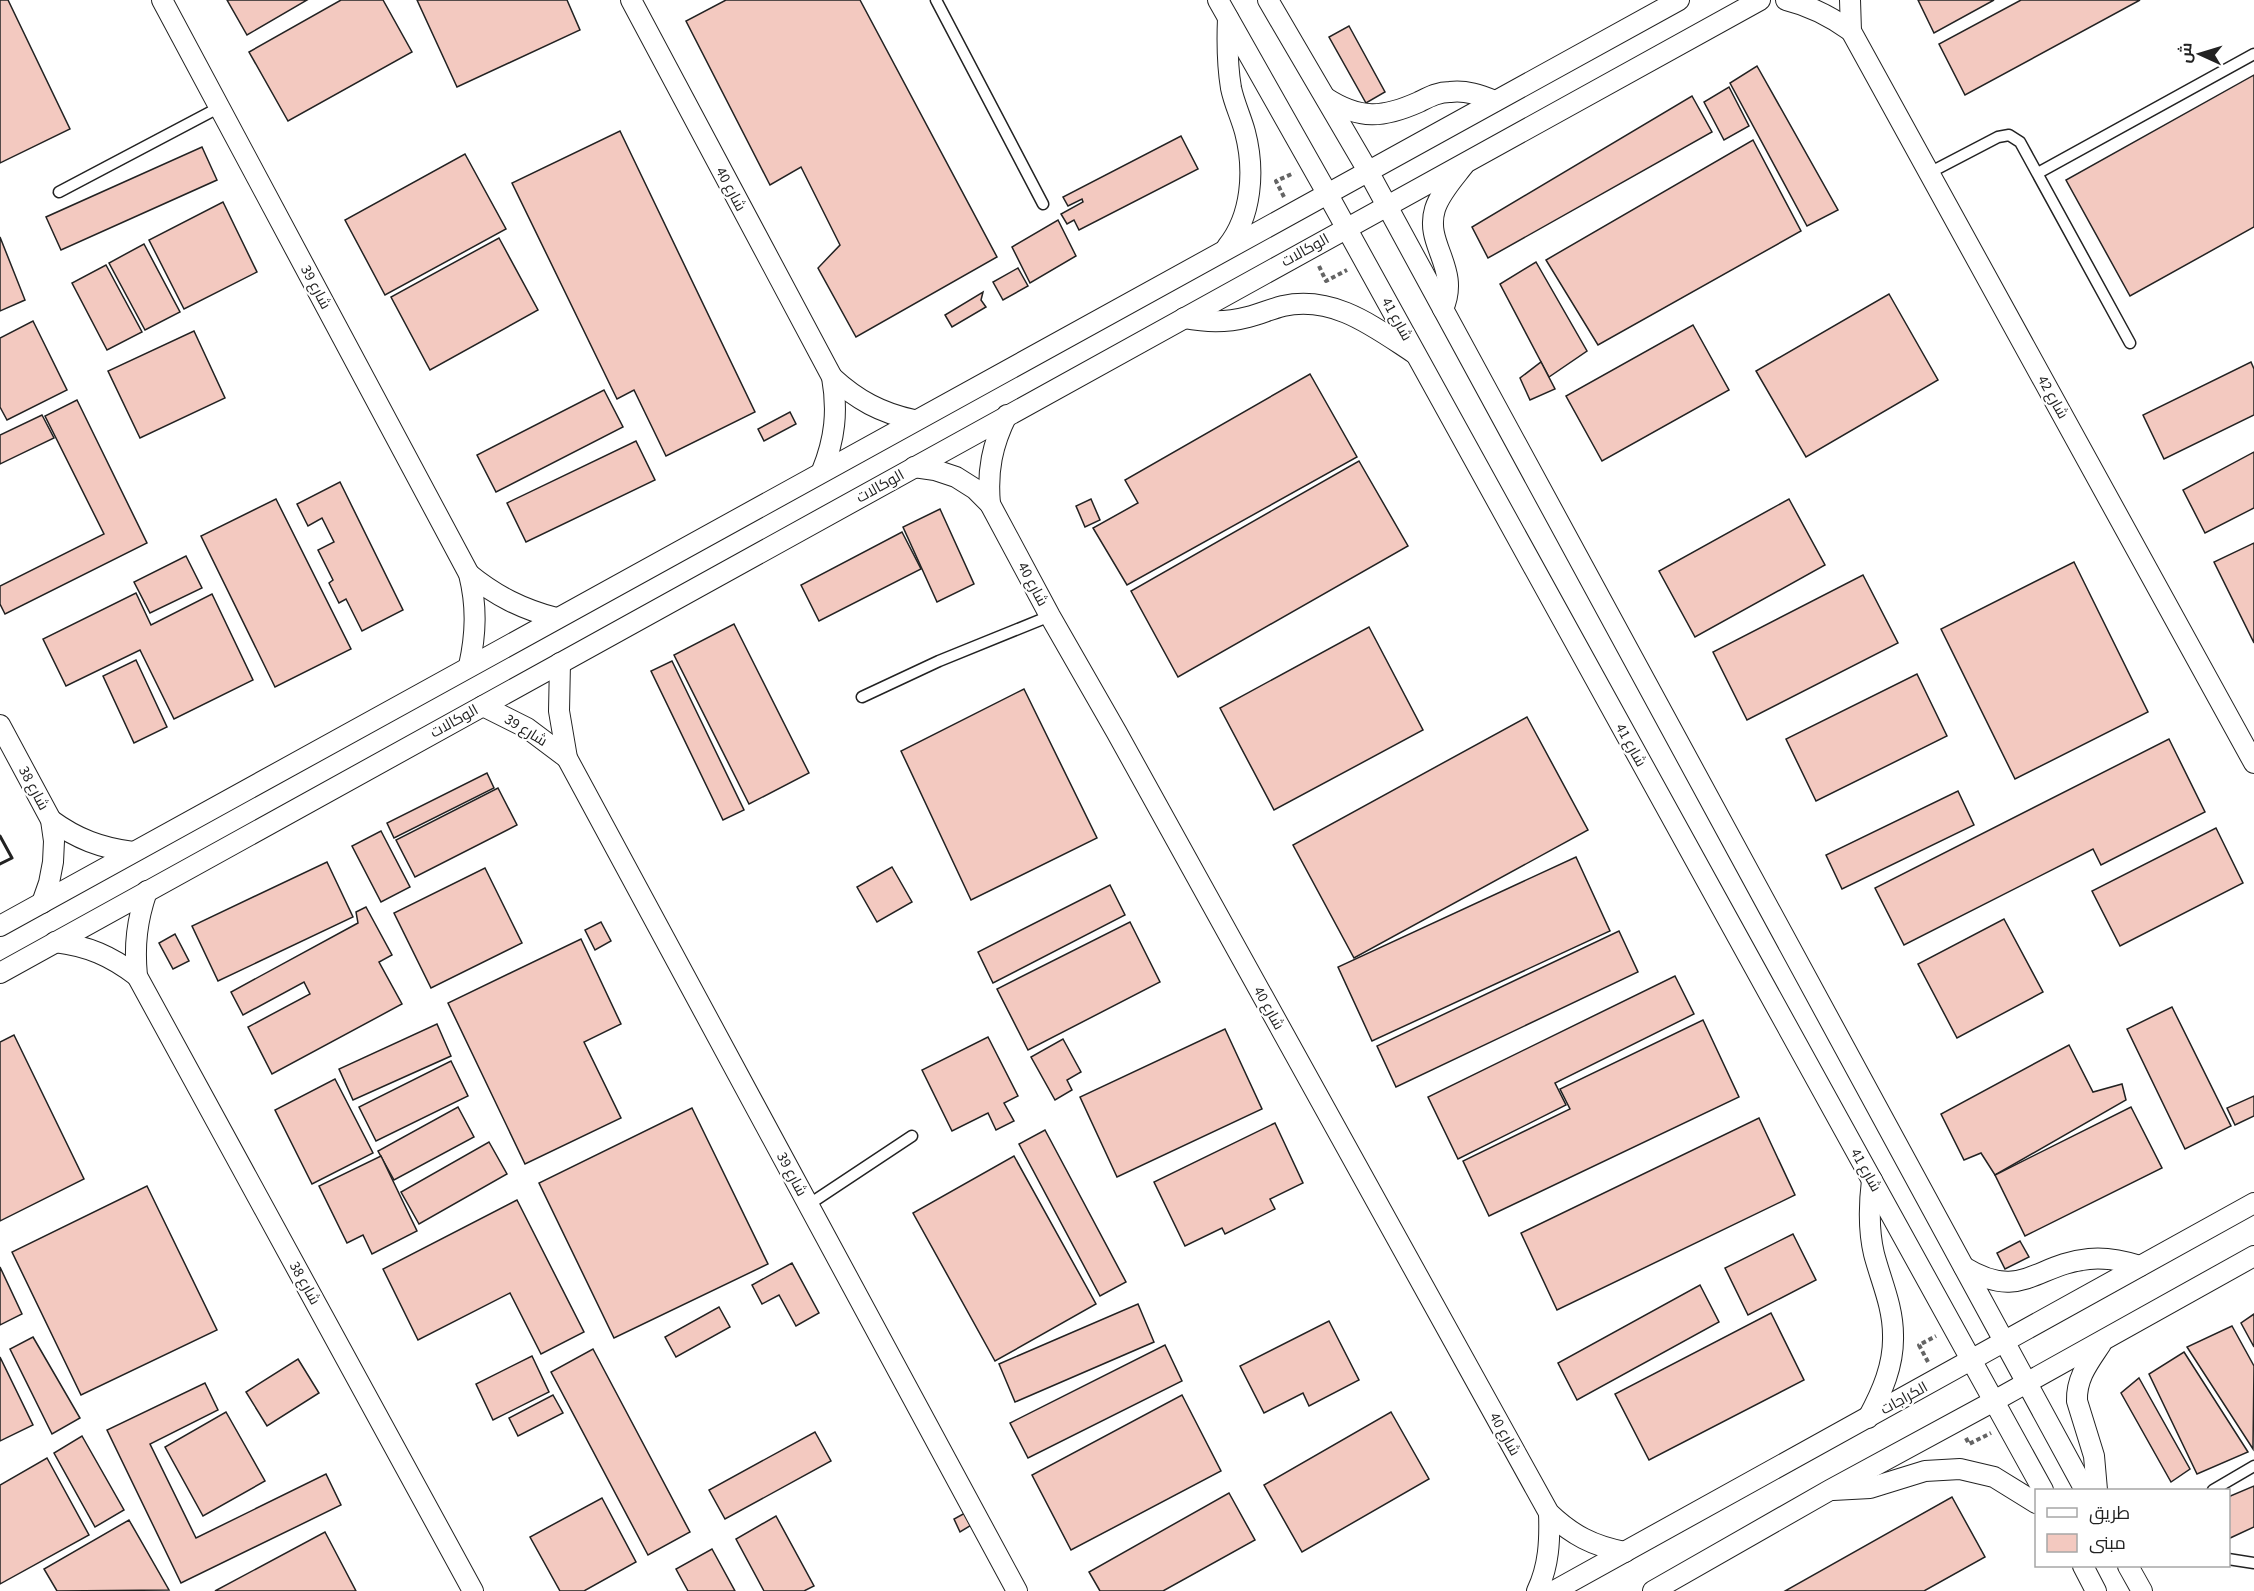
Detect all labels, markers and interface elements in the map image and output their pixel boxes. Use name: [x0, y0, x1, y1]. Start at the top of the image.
north arrow: [2170, 24, 2230, 84]
text: ش: [2174, 42, 2198, 64]
street label: شارع 40: [710, 164, 751, 215]
street label: الوكالات: [1277, 229, 1333, 272]
street label: شارع 39: [295, 262, 336, 313]
street label: شارع 41: [1376, 294, 1417, 345]
street label: شارع 42: [2032, 372, 2073, 423]
street label: الوكالات: [852, 465, 908, 508]
street label: شارع 40: [1012, 559, 1053, 610]
street label: الوكالات: [426, 700, 482, 743]
street label: شارع 39: [500, 709, 551, 752]
street label: شارع 41: [1610, 720, 1651, 771]
street label: شارع 38: [13, 763, 54, 814]
street label: شارع 40: [1248, 983, 1289, 1034]
street label: شارع 41: [1845, 1145, 1886, 1196]
street label: شارع 39: [771, 1149, 812, 1200]
street label: شارع 38: [284, 1258, 325, 1309]
street label: الكراجات: [1877, 1377, 1932, 1420]
street label: شارع 40: [1484, 1409, 1525, 1460]
legend: [2035, 1489, 2230, 1567]
text: طريق: [2089, 1501, 2130, 1526]
text: مبنى: [2089, 1531, 2126, 1556]

